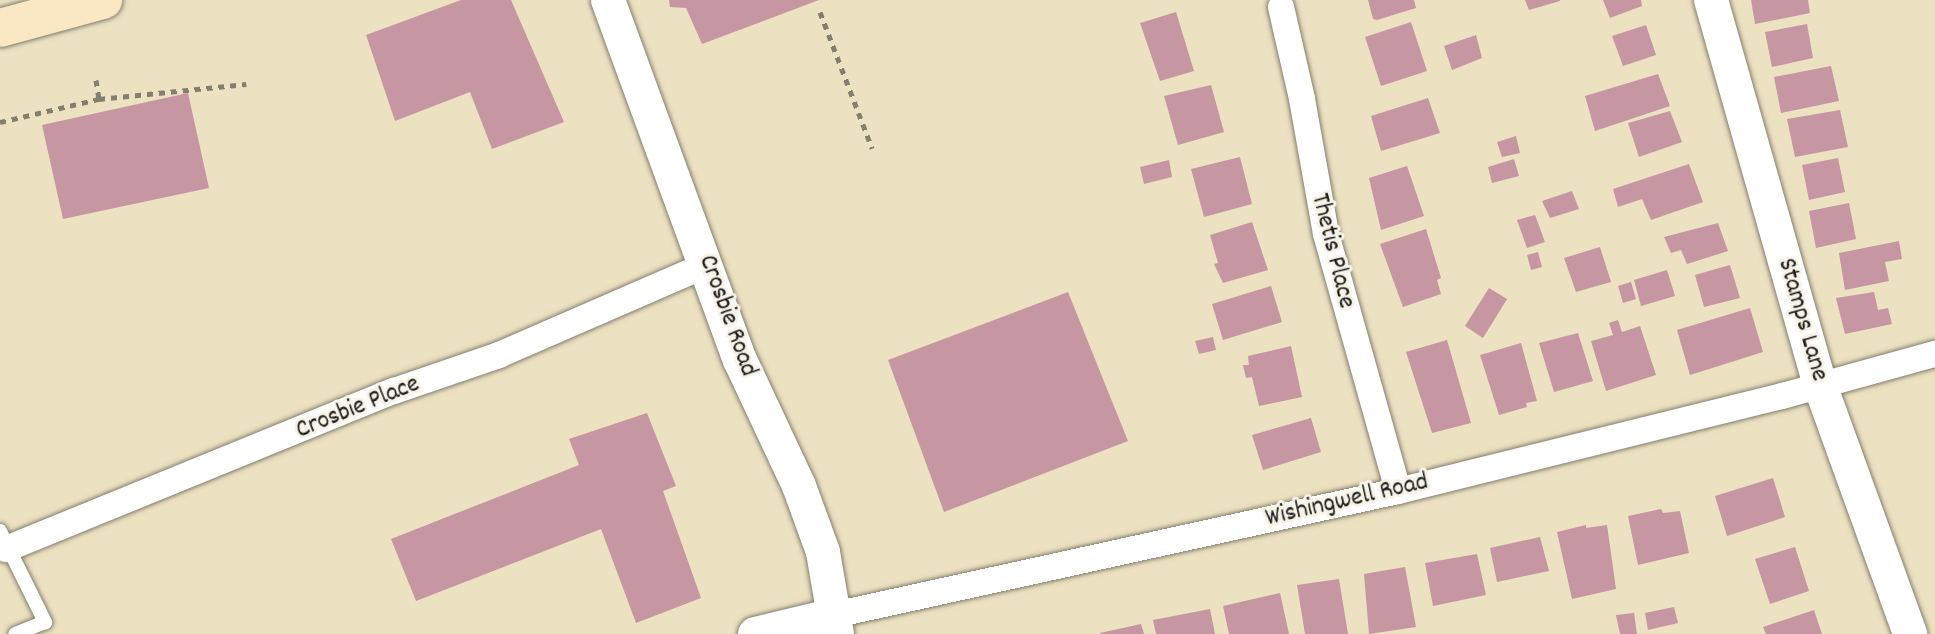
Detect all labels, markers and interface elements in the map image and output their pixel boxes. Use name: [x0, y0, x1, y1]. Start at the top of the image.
street label: Thetis Place: [1303, 190, 1361, 312]
street label: Crosbie Road: [691, 251, 763, 381]
street label: Stamps Lane: [1770, 255, 1834, 385]
street label: Crosbie Place: [292, 369, 424, 447]
street label: Wishingwell Road: [1263, 467, 1431, 535]

